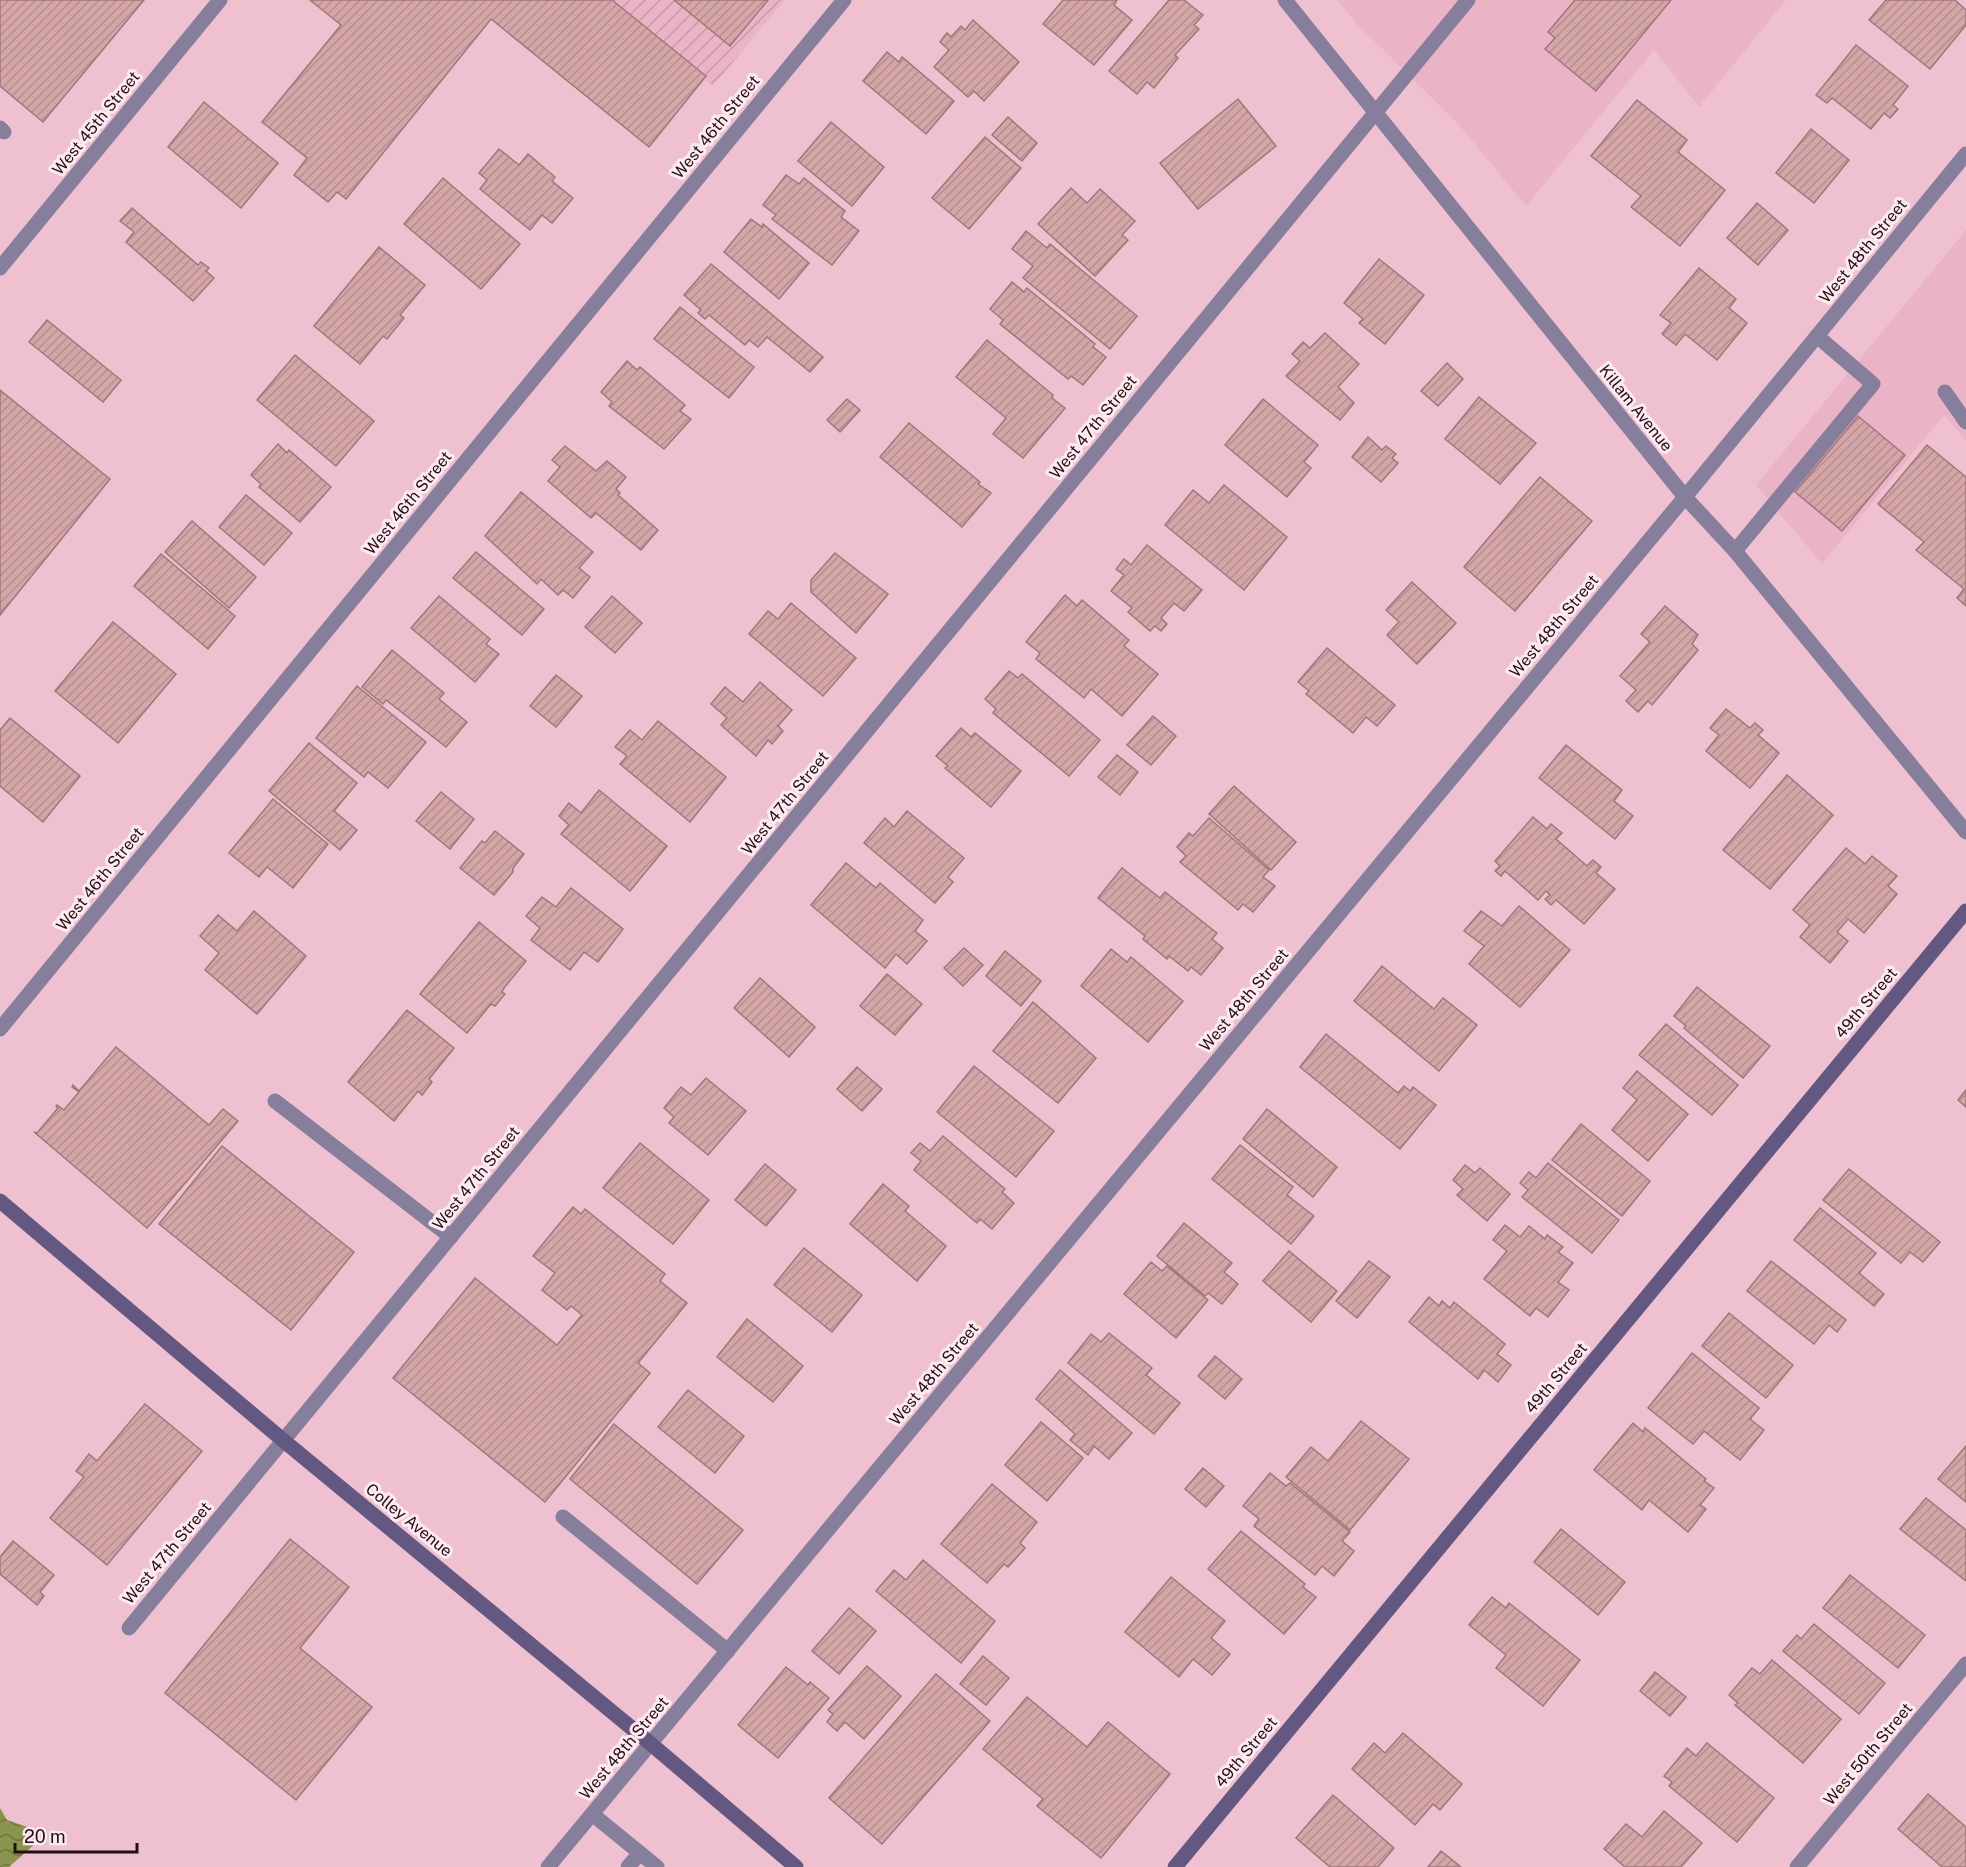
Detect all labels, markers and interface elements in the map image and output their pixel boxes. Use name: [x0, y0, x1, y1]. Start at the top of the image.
street label: West 45th Street: [48, 67, 144, 179]
street label: West 46th Street: [668, 71, 764, 183]
street label: West 48th Street: [1815, 195, 1911, 307]
street label: Killam Avenue: [1595, 361, 1677, 455]
street label: West 47th Street: [1046, 372, 1140, 482]
street label: West 46th Street: [360, 447, 456, 559]
street label: West 48th Street: [1506, 571, 1602, 681]
street label: West 47th Street: [738, 748, 832, 858]
street label: West 46th Street: [52, 823, 148, 935]
street label: West 48th Street: [1196, 945, 1292, 1055]
street label: 49th Street: [1831, 964, 1901, 1042]
street label: West 47th Street: [429, 1123, 523, 1233]
street label: West 48th Street: [886, 1319, 982, 1429]
street label: 49th Street: [1521, 1339, 1591, 1417]
street label: Colley Avenue: [362, 1479, 456, 1561]
street label: West 47th Street: [119, 1498, 215, 1608]
street label: West 48th Street: [576, 1693, 672, 1803]
street label: West 50th Street: [1820, 1699, 1916, 1809]
street label: 49th Street: [1211, 1713, 1281, 1791]
scale bar: [15, 1816, 136, 1854]
text: 20 m: [24, 1826, 66, 1847]

